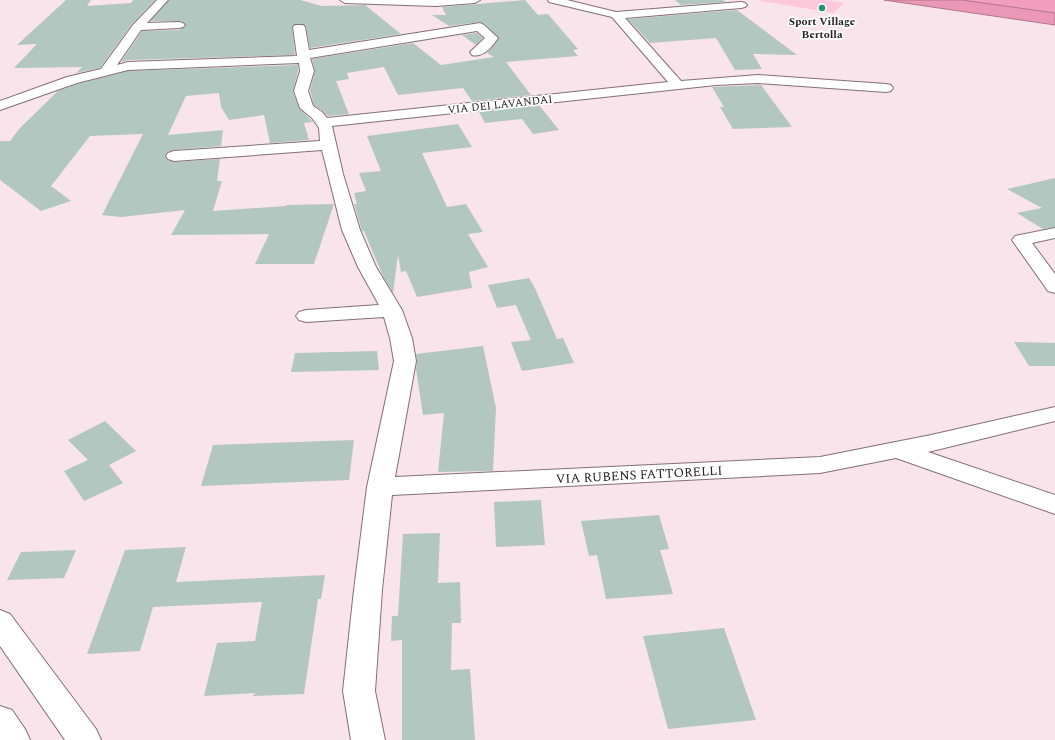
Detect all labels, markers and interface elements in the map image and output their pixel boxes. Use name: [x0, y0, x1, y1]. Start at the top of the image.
marker: Sport Village Bertolla: [817, 3, 827, 13]
place label: Sport Village Bertolla: [789, 13, 856, 43]
street label: VIA DEI LAVANDAI: [447, 91, 553, 118]
street label: VIA RUBENS FATTORELLI: [555, 461, 723, 489]

